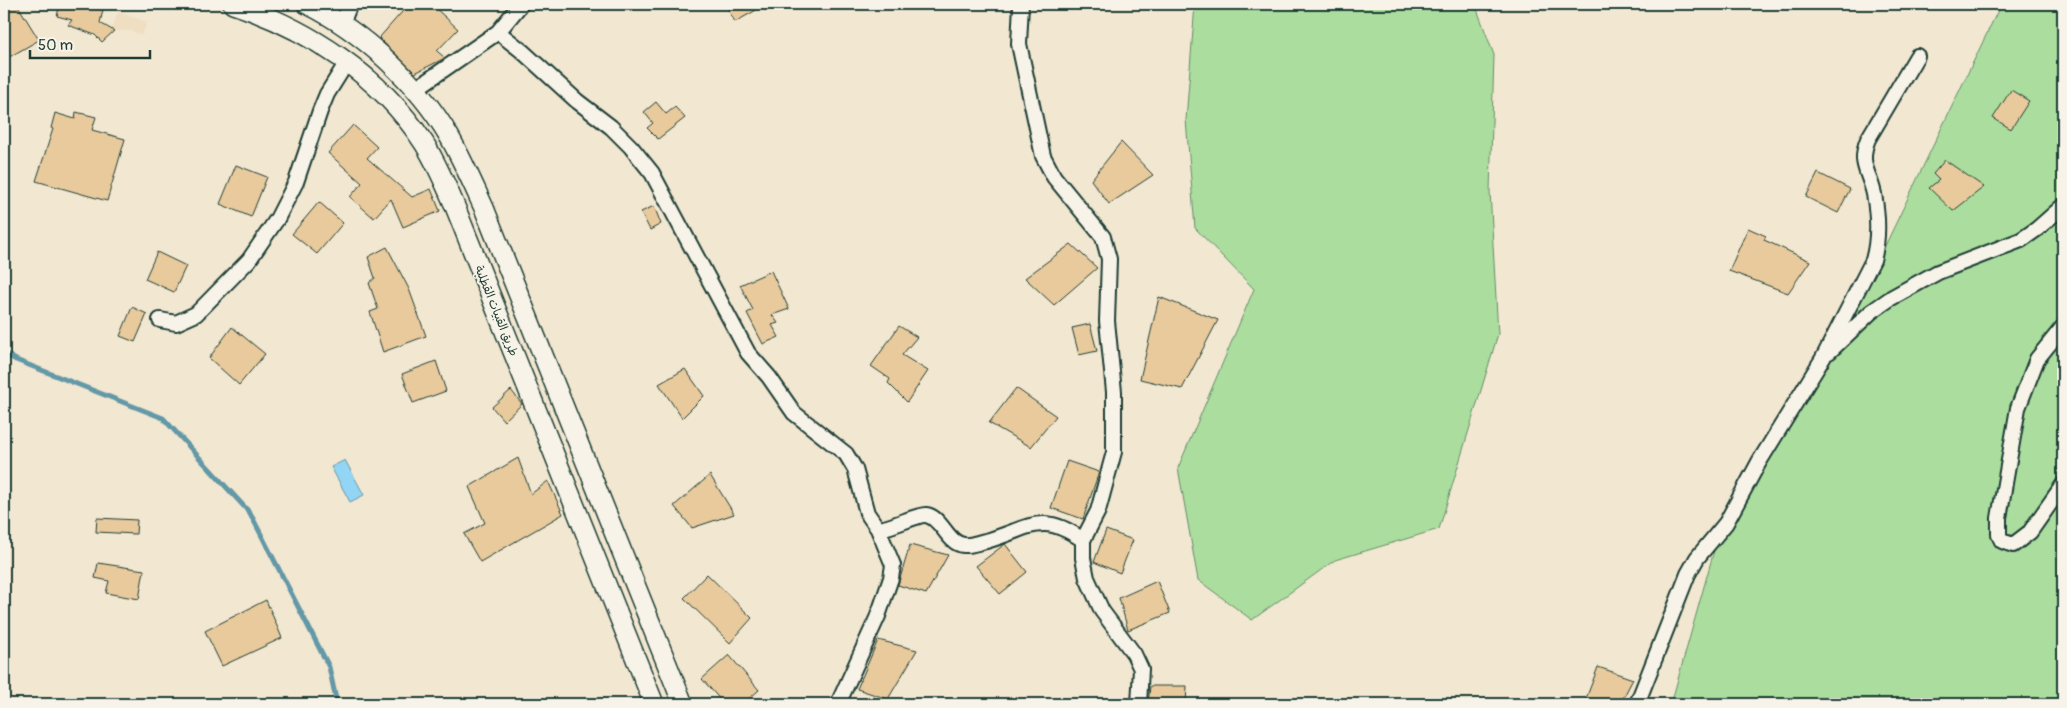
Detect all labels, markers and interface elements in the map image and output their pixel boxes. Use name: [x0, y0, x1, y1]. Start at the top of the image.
scale bar: [30, 28, 150, 60]
text: 50 m: [38, 36, 73, 55]
street label: طريق القبيات القطلبة: [471, 263, 521, 359]

